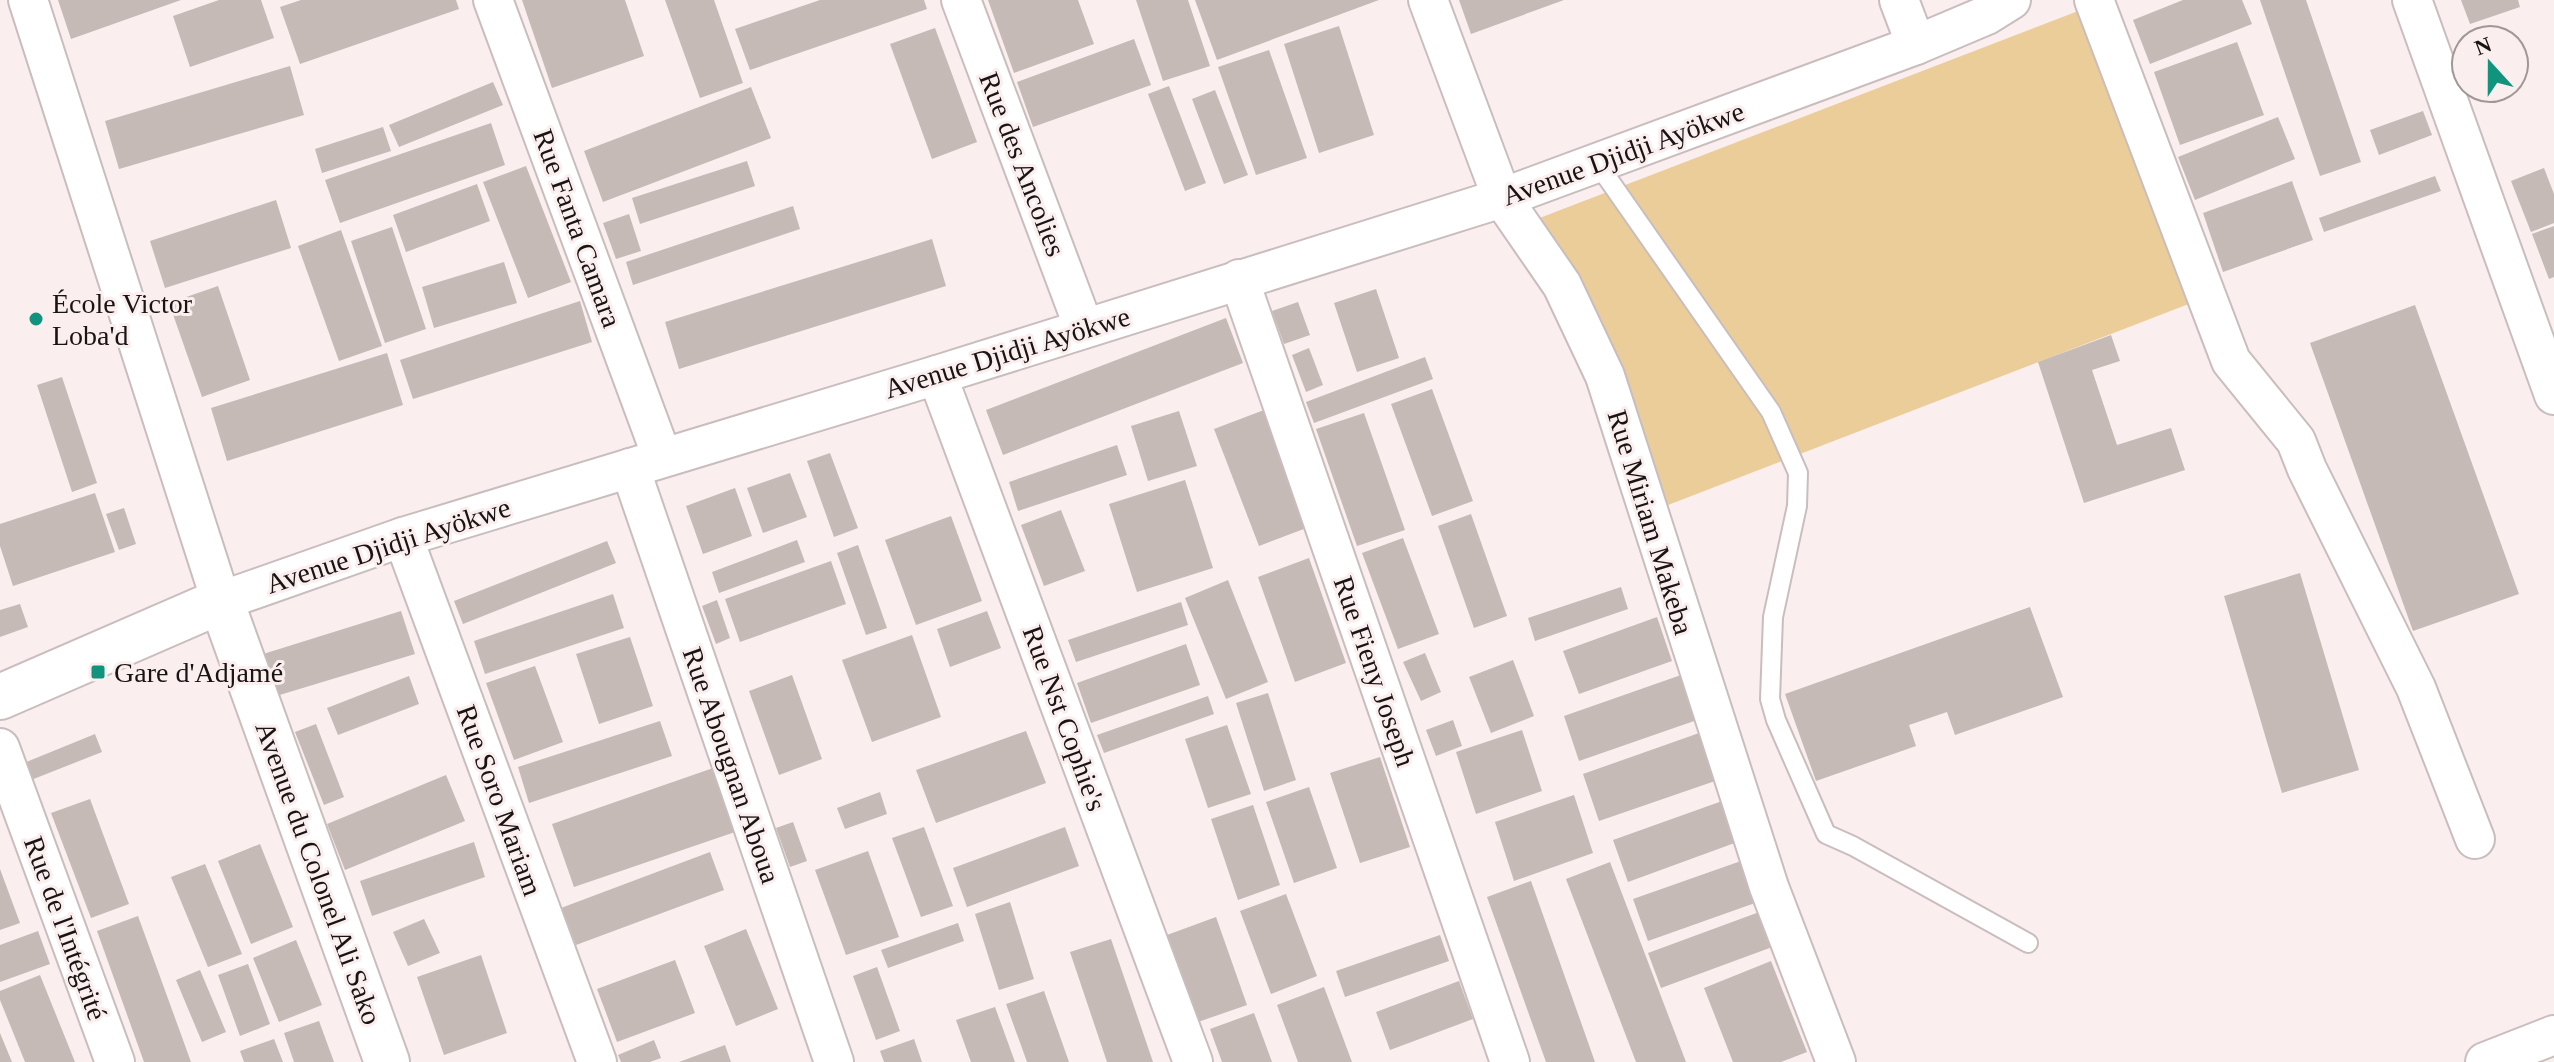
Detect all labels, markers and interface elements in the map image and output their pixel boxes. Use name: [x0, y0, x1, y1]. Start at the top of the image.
north arrow: [2450, 24, 2530, 104]
text: N: [2471, 31, 2495, 60]
street label: Rue des Ancolies: [973, 68, 1072, 260]
street label: Avenue Djidji Ayökwe: [1498, 95, 1748, 212]
street label: Rue Fanta Camara: [527, 125, 628, 332]
place label: École Victor Loba'd: [52, 288, 193, 351]
street label: Avenue Djidji Ayökwe: [881, 300, 1134, 405]
marker: École Victor Loba'd: [27, 310, 45, 328]
street label: Rue Miriam Makeba: [1602, 406, 1700, 639]
street label: Avenue Djidji Ayökwe: [262, 491, 514, 600]
street label: Rue Fieny Joseph: [1327, 572, 1422, 770]
street label: Rue Nst Cophie's: [1017, 621, 1112, 815]
street label: Rue Abougnan Aboua: [677, 643, 787, 888]
place label: Gare d'Adjamé: [114, 657, 283, 688]
marker: Gare d'Adjamé: [89, 663, 107, 681]
street label: Rue Soro Mariam: [451, 701, 548, 900]
street label: Avenue du Colonel Ali Sako: [249, 718, 388, 1029]
street label: Rue de l'Intégrité: [18, 832, 113, 1024]

